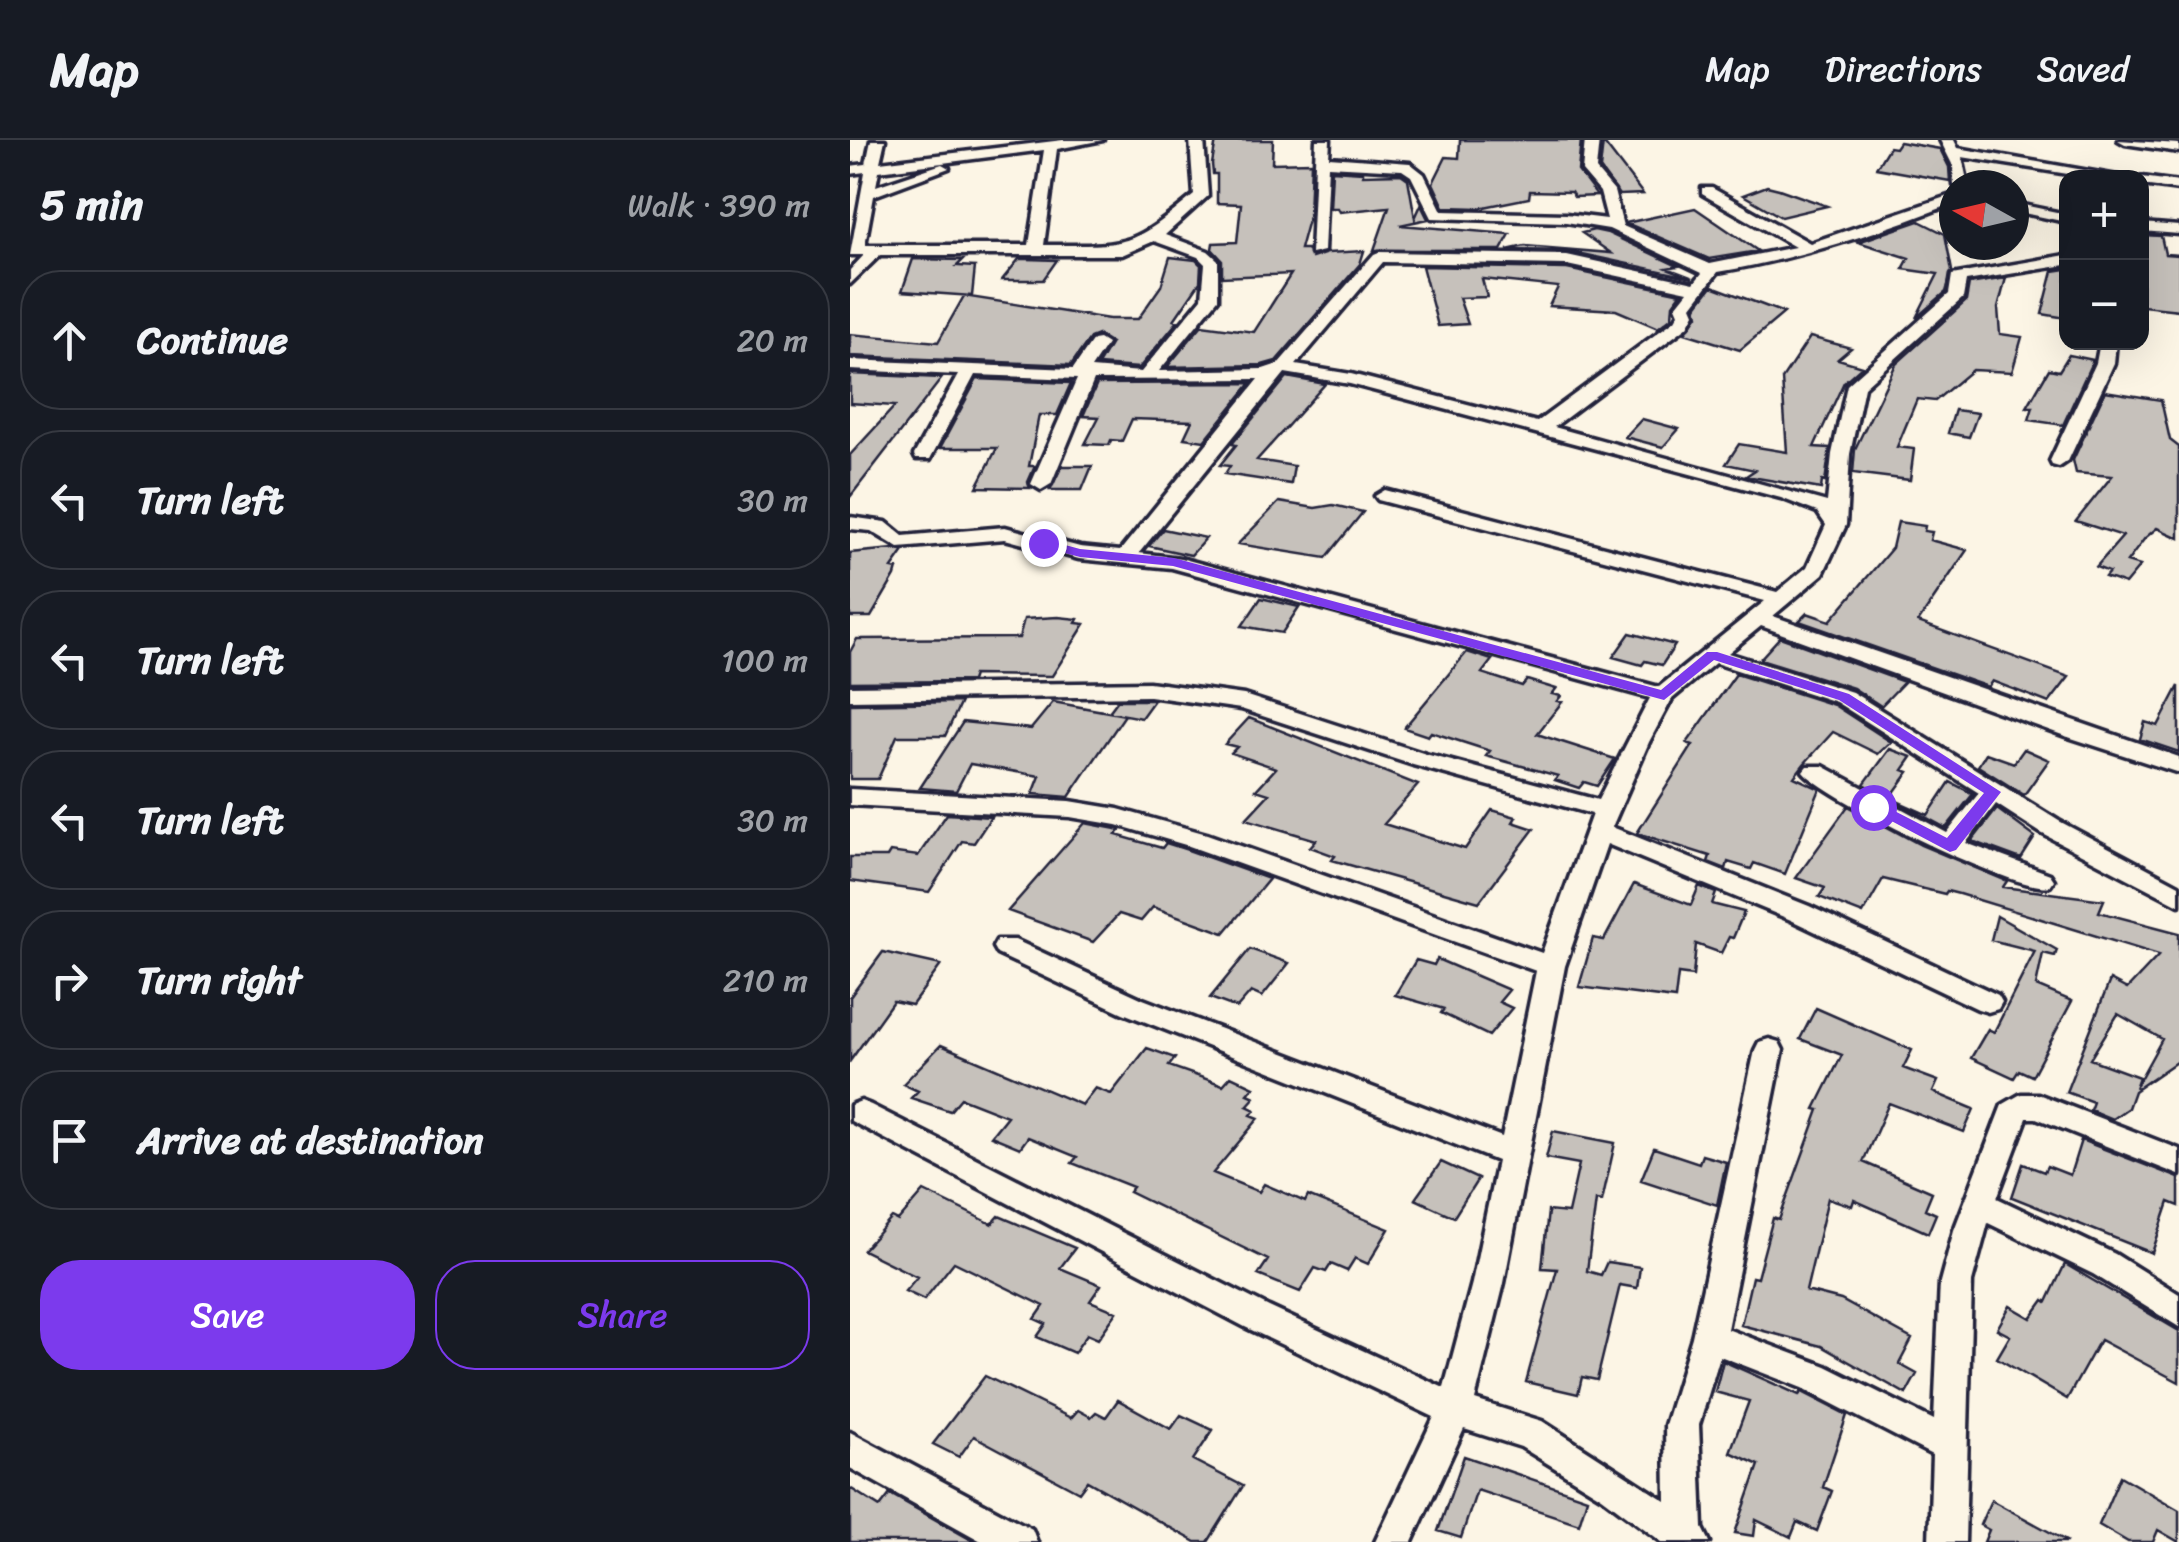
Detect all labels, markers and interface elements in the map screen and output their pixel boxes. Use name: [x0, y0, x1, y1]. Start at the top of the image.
text: Map: [50, 27, 139, 112]
text: Map: [1705, 38, 1770, 100]
text: Directions: [1825, 38, 1982, 100]
text: Saved: [2037, 38, 2129, 100]
text: 5 min: [40, 168, 143, 242]
north arrow: [1939, 170, 2029, 260]
map controls: [2059, 170, 2149, 350]
button: +: [2059, 170, 2149, 260]
text: Walk · 390 m: [628, 177, 810, 234]
button: −: [2059, 260, 2149, 350]
text: Continue: [137, 307, 288, 374]
text: 20 m: [736, 312, 808, 369]
icon: ahead: [42, 313, 97, 368]
text: Turn left: [137, 467, 283, 534]
text: 30 m: [737, 472, 808, 529]
icon: left: [42, 473, 97, 528]
route end: [1021, 521, 1067, 567]
text: Turn left: [137, 627, 283, 694]
text: 100 m: [721, 632, 808, 689]
icon: left: [42, 633, 97, 688]
route start: [1851, 785, 1897, 831]
text: Turn left: [137, 787, 283, 854]
text: 30 m: [737, 792, 808, 849]
icon: left: [42, 793, 97, 848]
text: Turn right: [137, 947, 302, 1014]
text: 210 m: [723, 952, 808, 1009]
icon: right: [42, 953, 97, 1008]
text: Arrive at destination: [137, 1107, 484, 1174]
icon: arrive: [42, 1113, 97, 1168]
button: Save: [40, 1260, 415, 1370]
button: Share: [435, 1260, 810, 1370]

